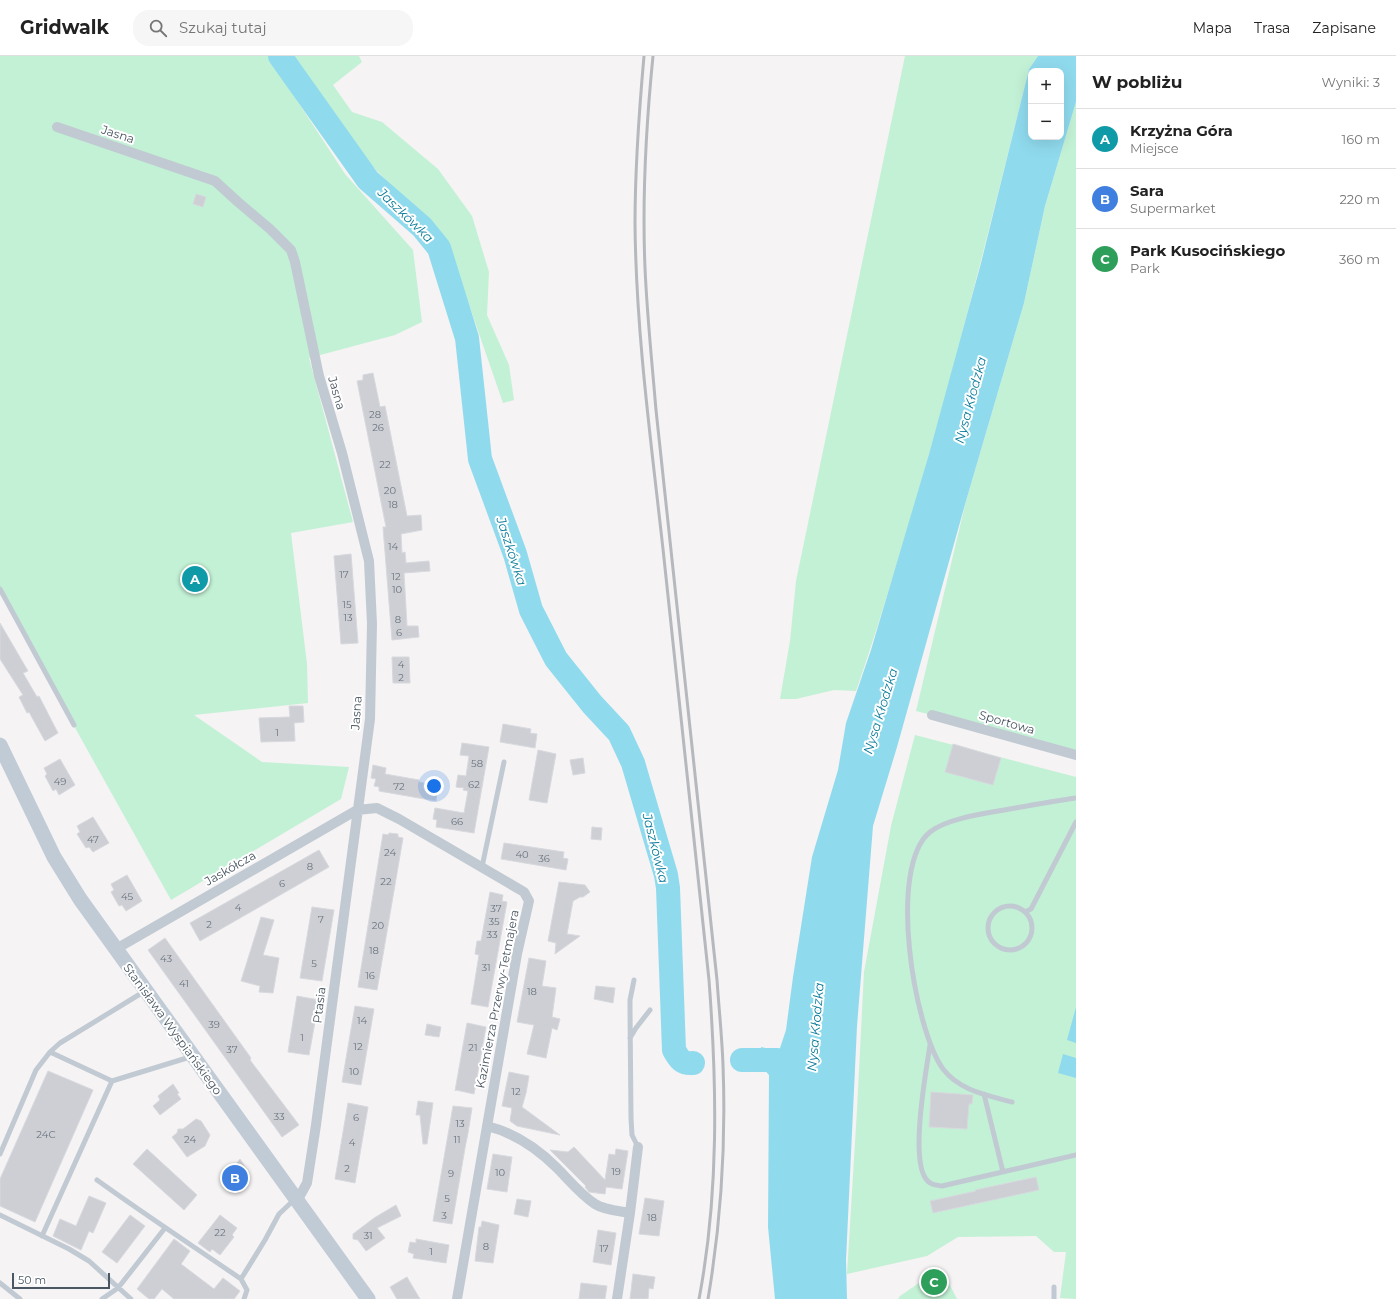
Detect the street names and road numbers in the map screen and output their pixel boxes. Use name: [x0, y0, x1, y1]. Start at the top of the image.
street label: Jasna: [98, 121, 137, 146]
street label: Jasna: [325, 374, 349, 411]
street label: Jasna: [347, 695, 365, 732]
street label: Sportowa: [977, 707, 1037, 737]
street label: Jaskółcza: [201, 847, 258, 889]
street label: Kazimierza Przerwy-Tetmajera: [472, 908, 522, 1090]
street label: Stanisława Wyspiańskiego: [120, 960, 226, 1098]
street label: Ptasia: [309, 986, 329, 1024]

